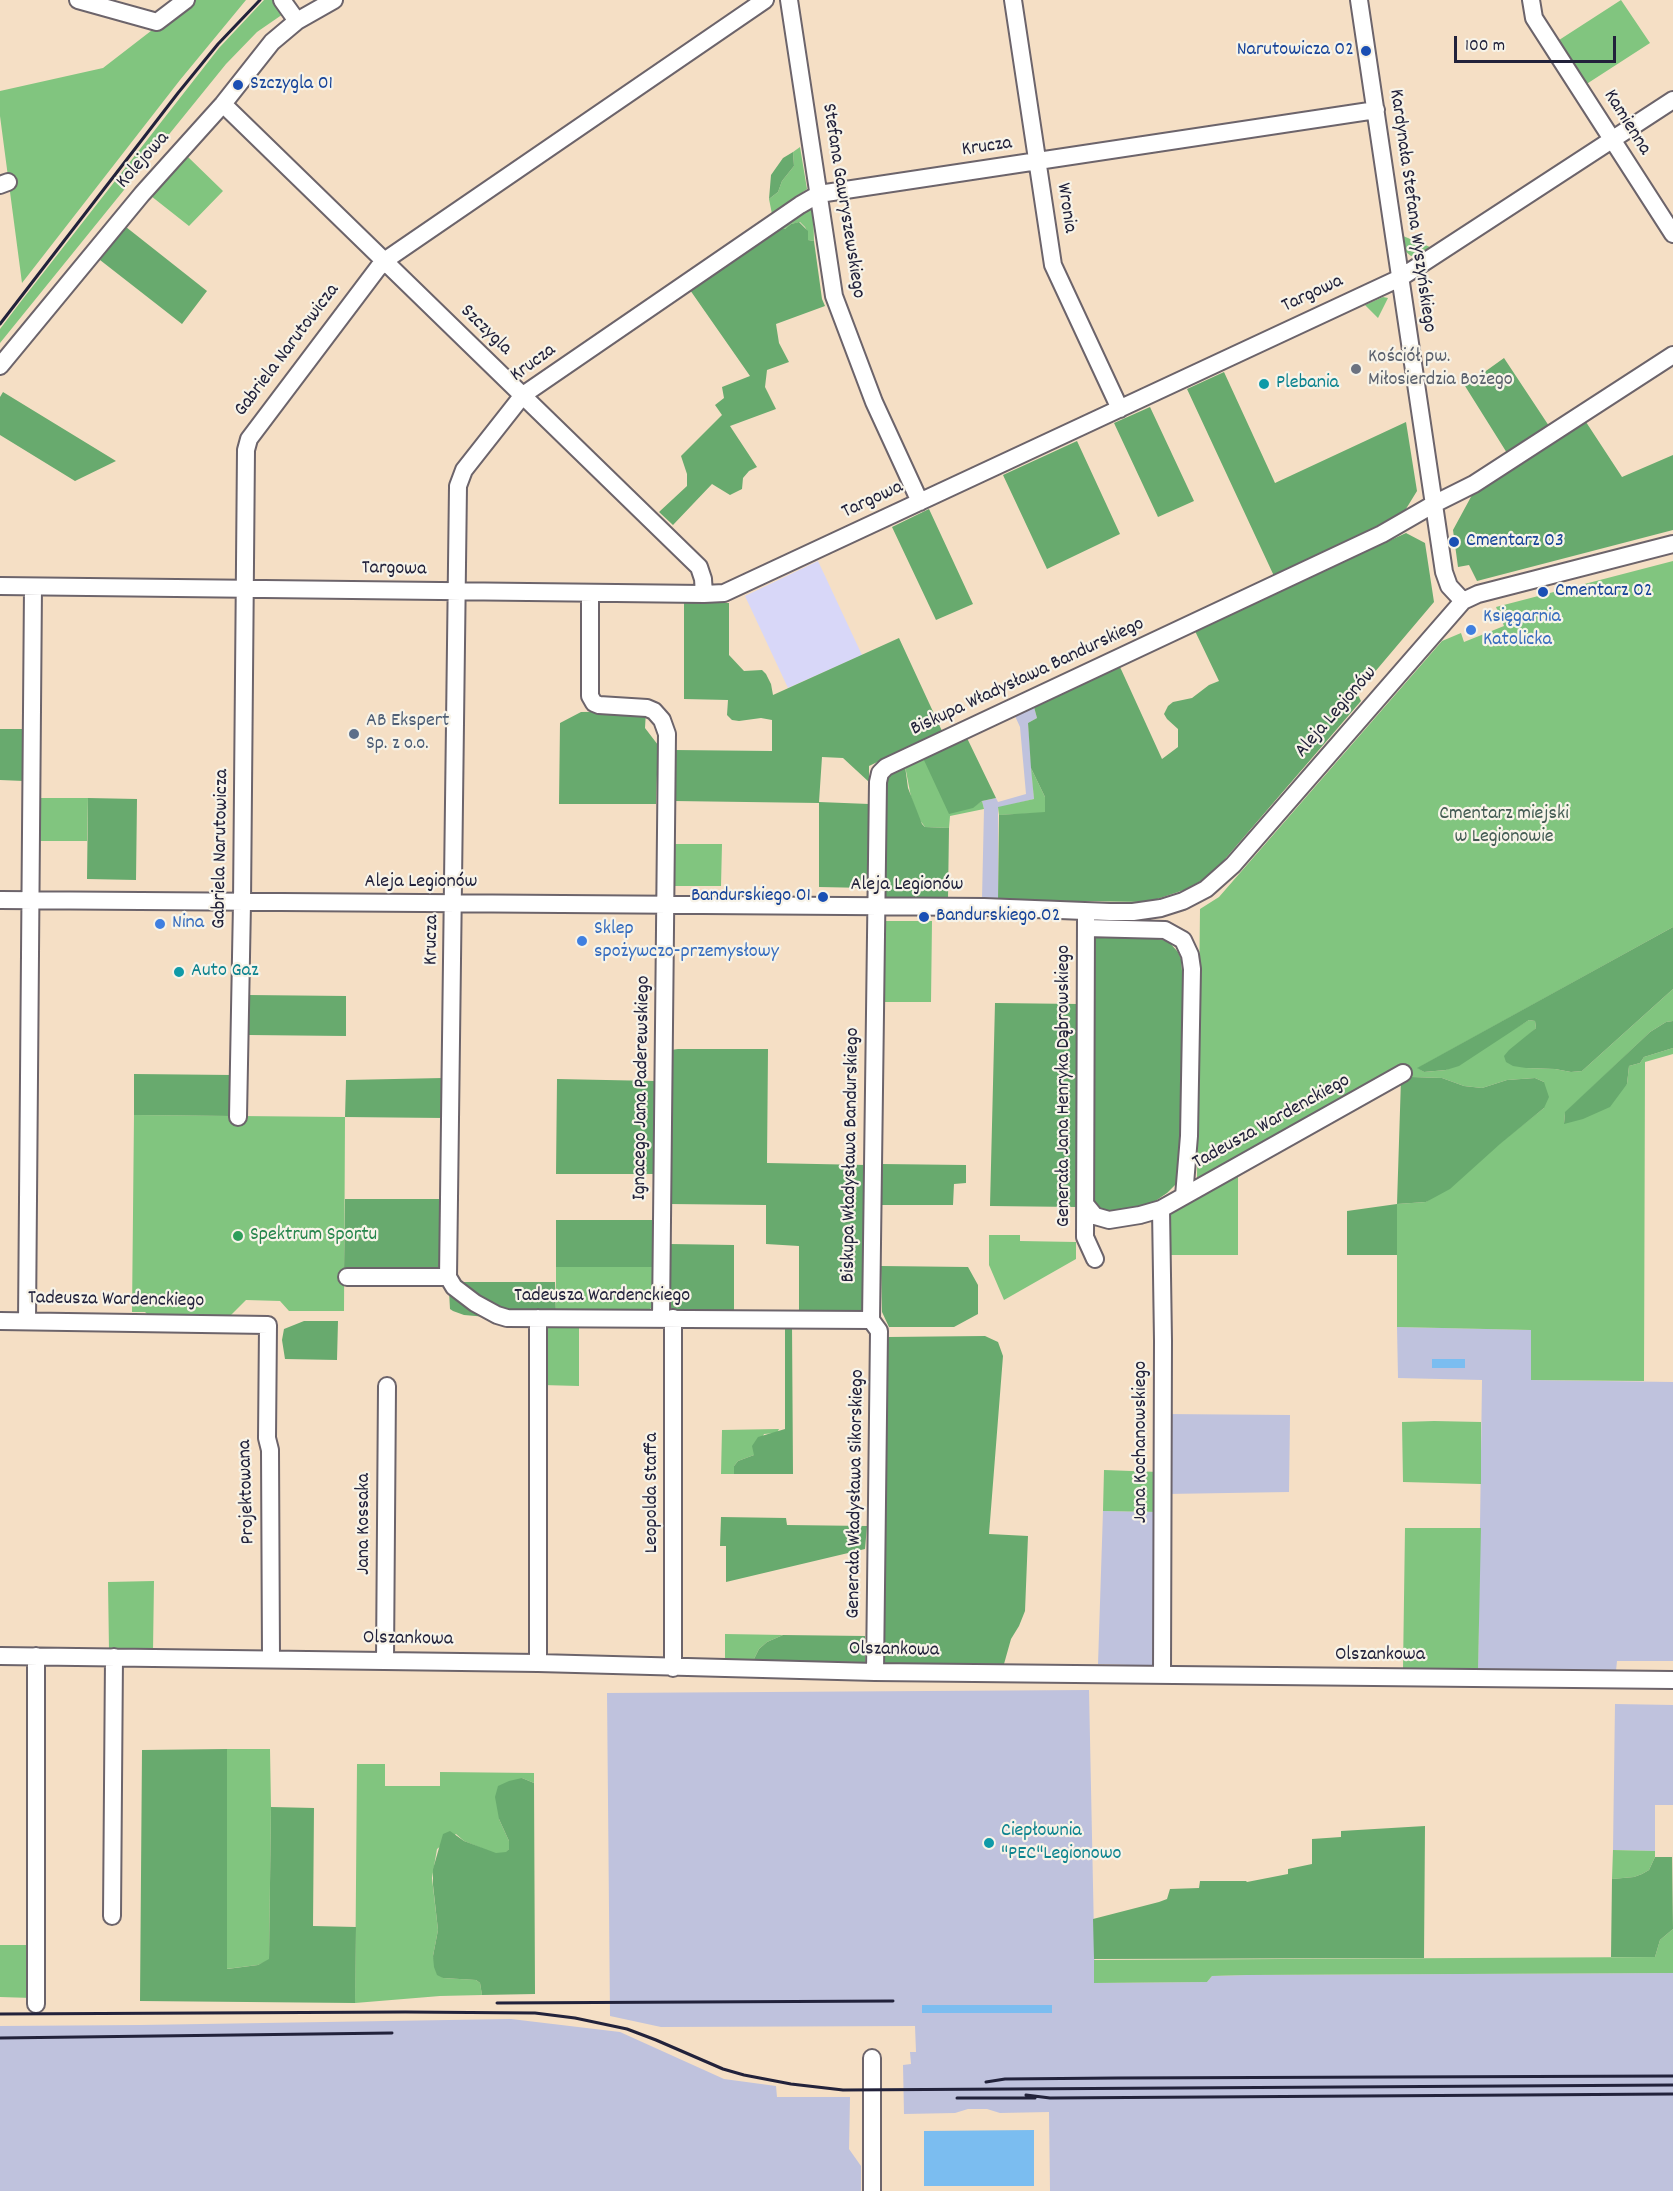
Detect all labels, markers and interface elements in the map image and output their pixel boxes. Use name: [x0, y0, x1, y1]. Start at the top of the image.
scale bar: [1457, 24, 1619, 62]
text: 100 m: [1465, 34, 1505, 59]
place label: Narutowicza 02: [1237, 39, 1354, 63]
marker: Narutowicza 02: [1359, 44, 1373, 58]
place label: Szczygla 01: [250, 73, 333, 97]
marker: Szczygla 01: [231, 78, 245, 92]
street label: Kamienna: [1597, 86, 1655, 160]
street label: Kardynała Stefana Wyszyńskiego: [1382, 88, 1440, 334]
street label: Stefana Gawryszewskiego: [815, 102, 869, 300]
street label: Kolejowa: [112, 128, 176, 194]
street label: Krucza: [960, 133, 1014, 163]
street label: Wronia: [1049, 181, 1081, 235]
street label: Targowa: [1279, 270, 1347, 320]
street label: Gabriela Narutowicza: [230, 280, 346, 422]
street label: Szczygla: [454, 300, 516, 362]
street label: Krucza: [507, 340, 561, 388]
place label: Kościół pw. Miłosierdzia Bożego: [1368, 346, 1513, 393]
marker: Kościół pw. Miłosierdzia Bożego: [1349, 362, 1363, 376]
place label: Plebania: [1276, 372, 1339, 396]
marker: Plebania: [1257, 377, 1271, 391]
street label: Targowa: [839, 476, 907, 526]
place label: Cmentarz 03: [1466, 530, 1564, 554]
marker: Cmentarz 03: [1447, 535, 1461, 549]
street label: Targowa: [361, 557, 427, 583]
place label: Cmentarz 02: [1555, 580, 1653, 604]
marker: Cmentarz 02: [1536, 585, 1550, 599]
place label: Księgarnia Katolicka: [1483, 606, 1561, 653]
street label: Biskupa Władysława Bandurskiego: [907, 613, 1149, 743]
marker: Księgarnia Katolicka: [1464, 623, 1478, 637]
street label: Aleja Legionów: [1291, 662, 1383, 764]
place label: AB Ekspert Sp. z o.o.: [366, 710, 449, 757]
marker: AB Ekspert Sp. z o.o.: [347, 727, 361, 741]
street label: Gabriela Narutowicza: [209, 769, 235, 929]
park label: Cmentarz miejski w Legionowie: [1439, 803, 1569, 850]
street label: Aleja Legionów: [365, 871, 477, 895]
street label: Aleja Legionów: [851, 874, 963, 898]
place label: Bandurskiego 01: [691, 885, 811, 909]
marker: Bandurskiego 01: [816, 890, 830, 904]
place label: Bandurskiego 02: [936, 905, 1060, 929]
marker: Bandurskiego 02: [917, 910, 931, 924]
place label: Nina: [172, 912, 204, 936]
street label: Krucza: [421, 915, 445, 965]
marker: Nina: [153, 917, 167, 931]
place label: Sklep spożywczo-przemysłowy: [594, 918, 779, 965]
marker: Sklep spożywczo-przemysłowy: [575, 934, 589, 948]
street label: Generała Jana Henryka Dąbrowskiego: [1053, 945, 1077, 1227]
place label: Auto Gaz: [191, 960, 258, 984]
marker: Auto Gaz: [172, 965, 186, 979]
street label: Ignacego Jana Paderewskiego: [629, 975, 657, 1201]
street label: Biskupa Władysława Bandurskiego: [838, 1027, 866, 1283]
street label: Tadeusza Wardenckiego: [1189, 1070, 1355, 1176]
place label: Spektrum Sportu: [250, 1224, 377, 1248]
marker: Spektrum Sportu: [231, 1229, 245, 1243]
street label: Tadeusza Wardenckiego: [514, 1285, 690, 1309]
street label: Tadeusza Wardenckiego: [28, 1287, 204, 1315]
street label: Jana Kochanowskiego: [1130, 1361, 1154, 1523]
street label: Generała Władysława Sikorskiego: [843, 1369, 871, 1619]
street label: Leopolda Staffa: [641, 1433, 665, 1553]
street label: Projektowana: [234, 1439, 262, 1545]
street label: Jana Kossaka: [353, 1473, 377, 1575]
street label: Olszankowa: [363, 1627, 453, 1653]
street label: Olszankowa: [849, 1638, 939, 1664]
street label: Olszankowa: [1335, 1644, 1425, 1668]
place label: Ciepłownia "PEC"Legionowo: [1001, 1820, 1121, 1867]
marker: Ciepłownia "PEC"Legionowo: [982, 1836, 996, 1850]

